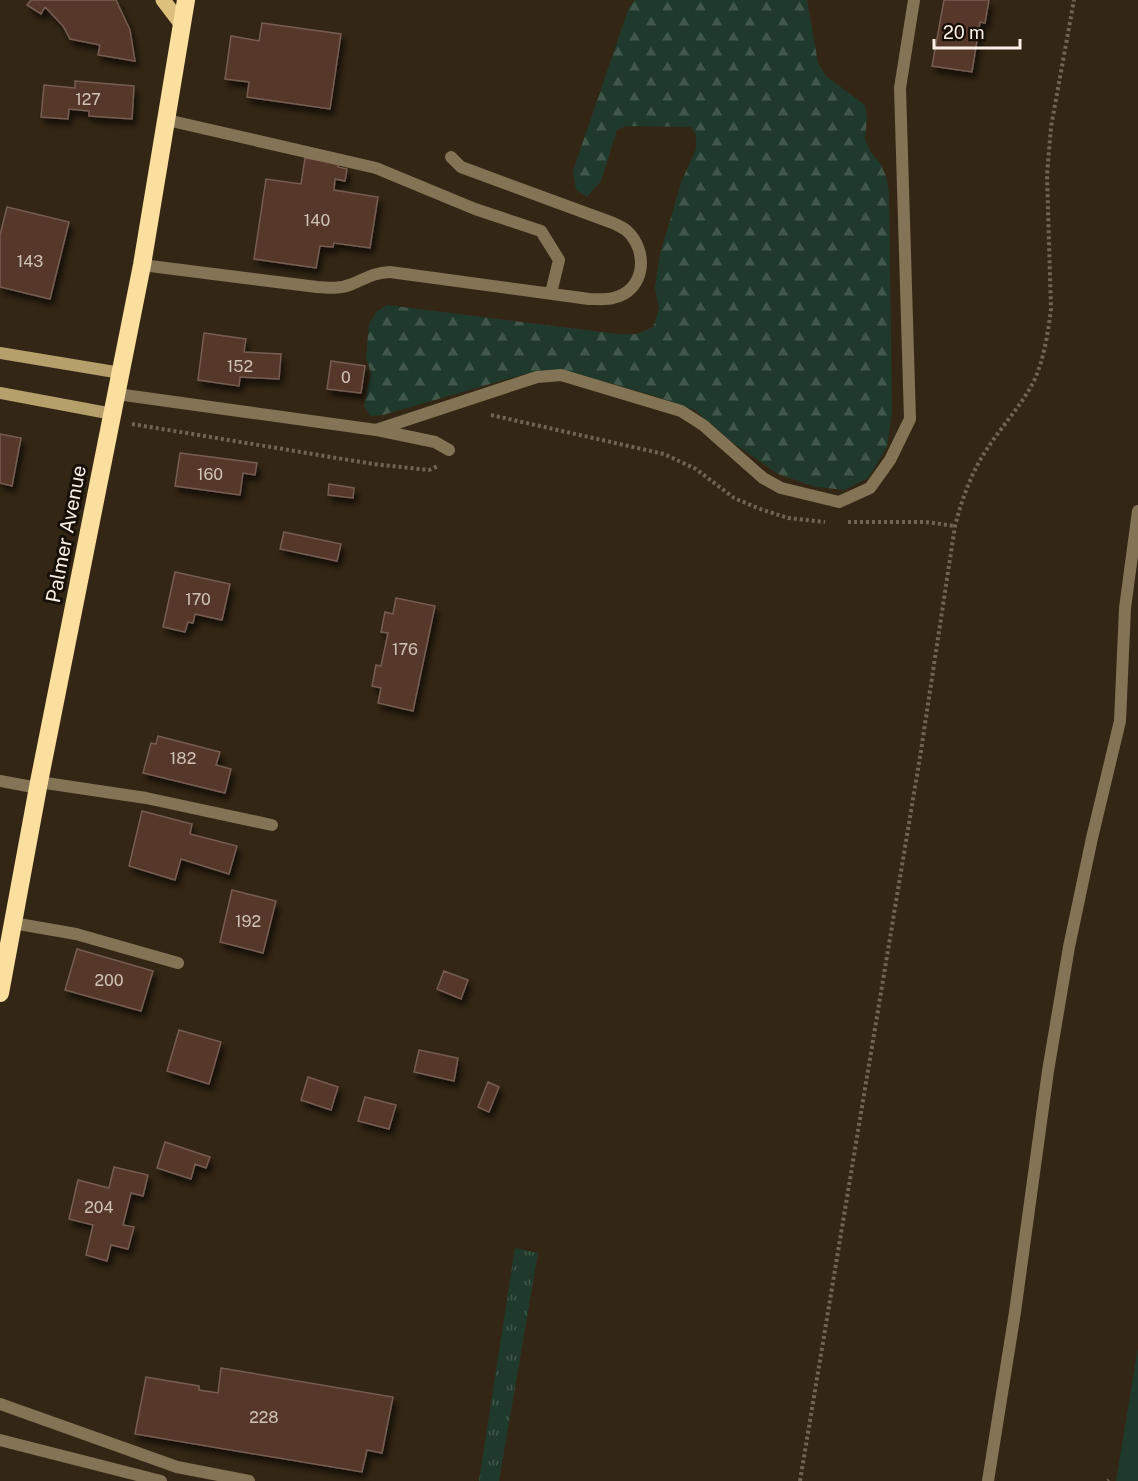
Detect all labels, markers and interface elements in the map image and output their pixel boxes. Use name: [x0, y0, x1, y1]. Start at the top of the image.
scale bar: [934, 12, 1020, 50]
text: 20 m: [943, 22, 985, 43]
house number: 127: [75, 90, 101, 109]
house number: 140: [304, 211, 330, 230]
house number: 143: [17, 252, 43, 271]
house number: 152: [227, 357, 253, 376]
house number: 0: [341, 368, 351, 387]
street label: Palmer Avenue: [41, 463, 91, 605]
house number: 160: [197, 465, 223, 484]
house number: 170: [185, 590, 211, 609]
house number: 176: [392, 640, 418, 659]
house number: 182: [170, 749, 196, 768]
house number: 192: [235, 912, 261, 931]
house number: 200: [94, 971, 124, 990]
house number: 204: [84, 1198, 114, 1217]
house number: 228: [249, 1408, 279, 1427]

